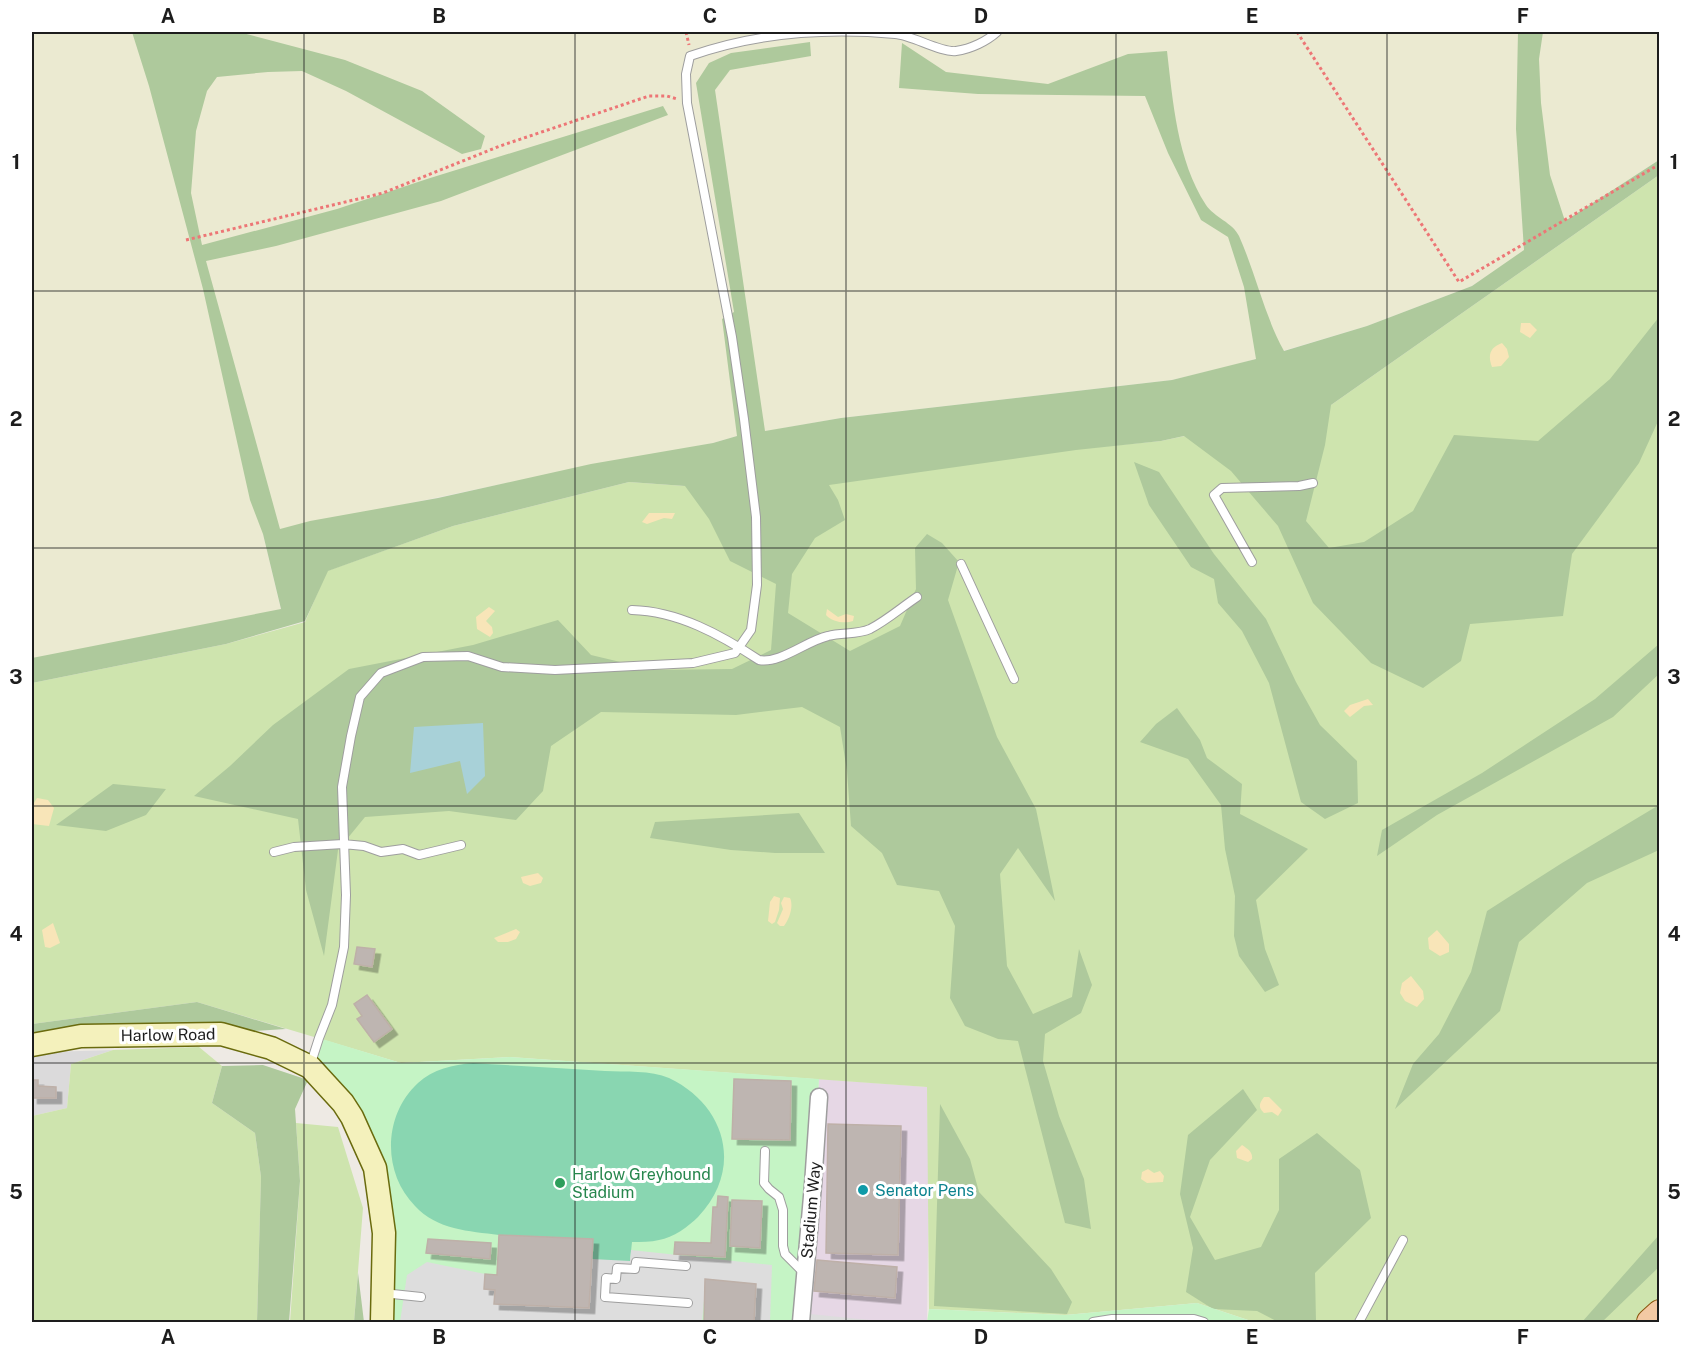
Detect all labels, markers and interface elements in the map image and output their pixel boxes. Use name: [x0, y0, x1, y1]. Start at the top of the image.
text: A: [161, 4, 175, 28]
text: B: [432, 4, 446, 28]
text: C: [703, 4, 717, 28]
text: D: [974, 4, 988, 28]
text: E: [1246, 4, 1258, 28]
text: F: [1517, 4, 1529, 28]
text: 1: [12, 150, 20, 174]
text: 1: [1670, 150, 1678, 174]
text: 2: [10, 407, 22, 431]
text: 2: [1668, 407, 1680, 431]
text: 3: [9, 665, 23, 689]
text: 3: [1667, 665, 1681, 689]
text: 4: [9, 922, 23, 946]
text: 4: [1667, 922, 1681, 946]
street label: Harlow Road: [120, 1025, 216, 1045]
street label: Stadium Way: [797, 1160, 825, 1259]
place label: Harlow Greyhound Stadium: [572, 1165, 711, 1202]
marker: Harlow Greyhound Stadium: [553, 1176, 567, 1190]
text: 5: [9, 1180, 23, 1204]
text: 5: [1667, 1180, 1681, 1204]
place label: Senator Pens: [875, 1181, 974, 1200]
marker: Senator Pens: [856, 1183, 870, 1197]
text: A: [161, 1325, 175, 1349]
text: B: [432, 1325, 446, 1349]
text: C: [703, 1325, 717, 1349]
text: D: [974, 1325, 988, 1349]
text: E: [1246, 1325, 1258, 1349]
text: F: [1517, 1325, 1529, 1349]

